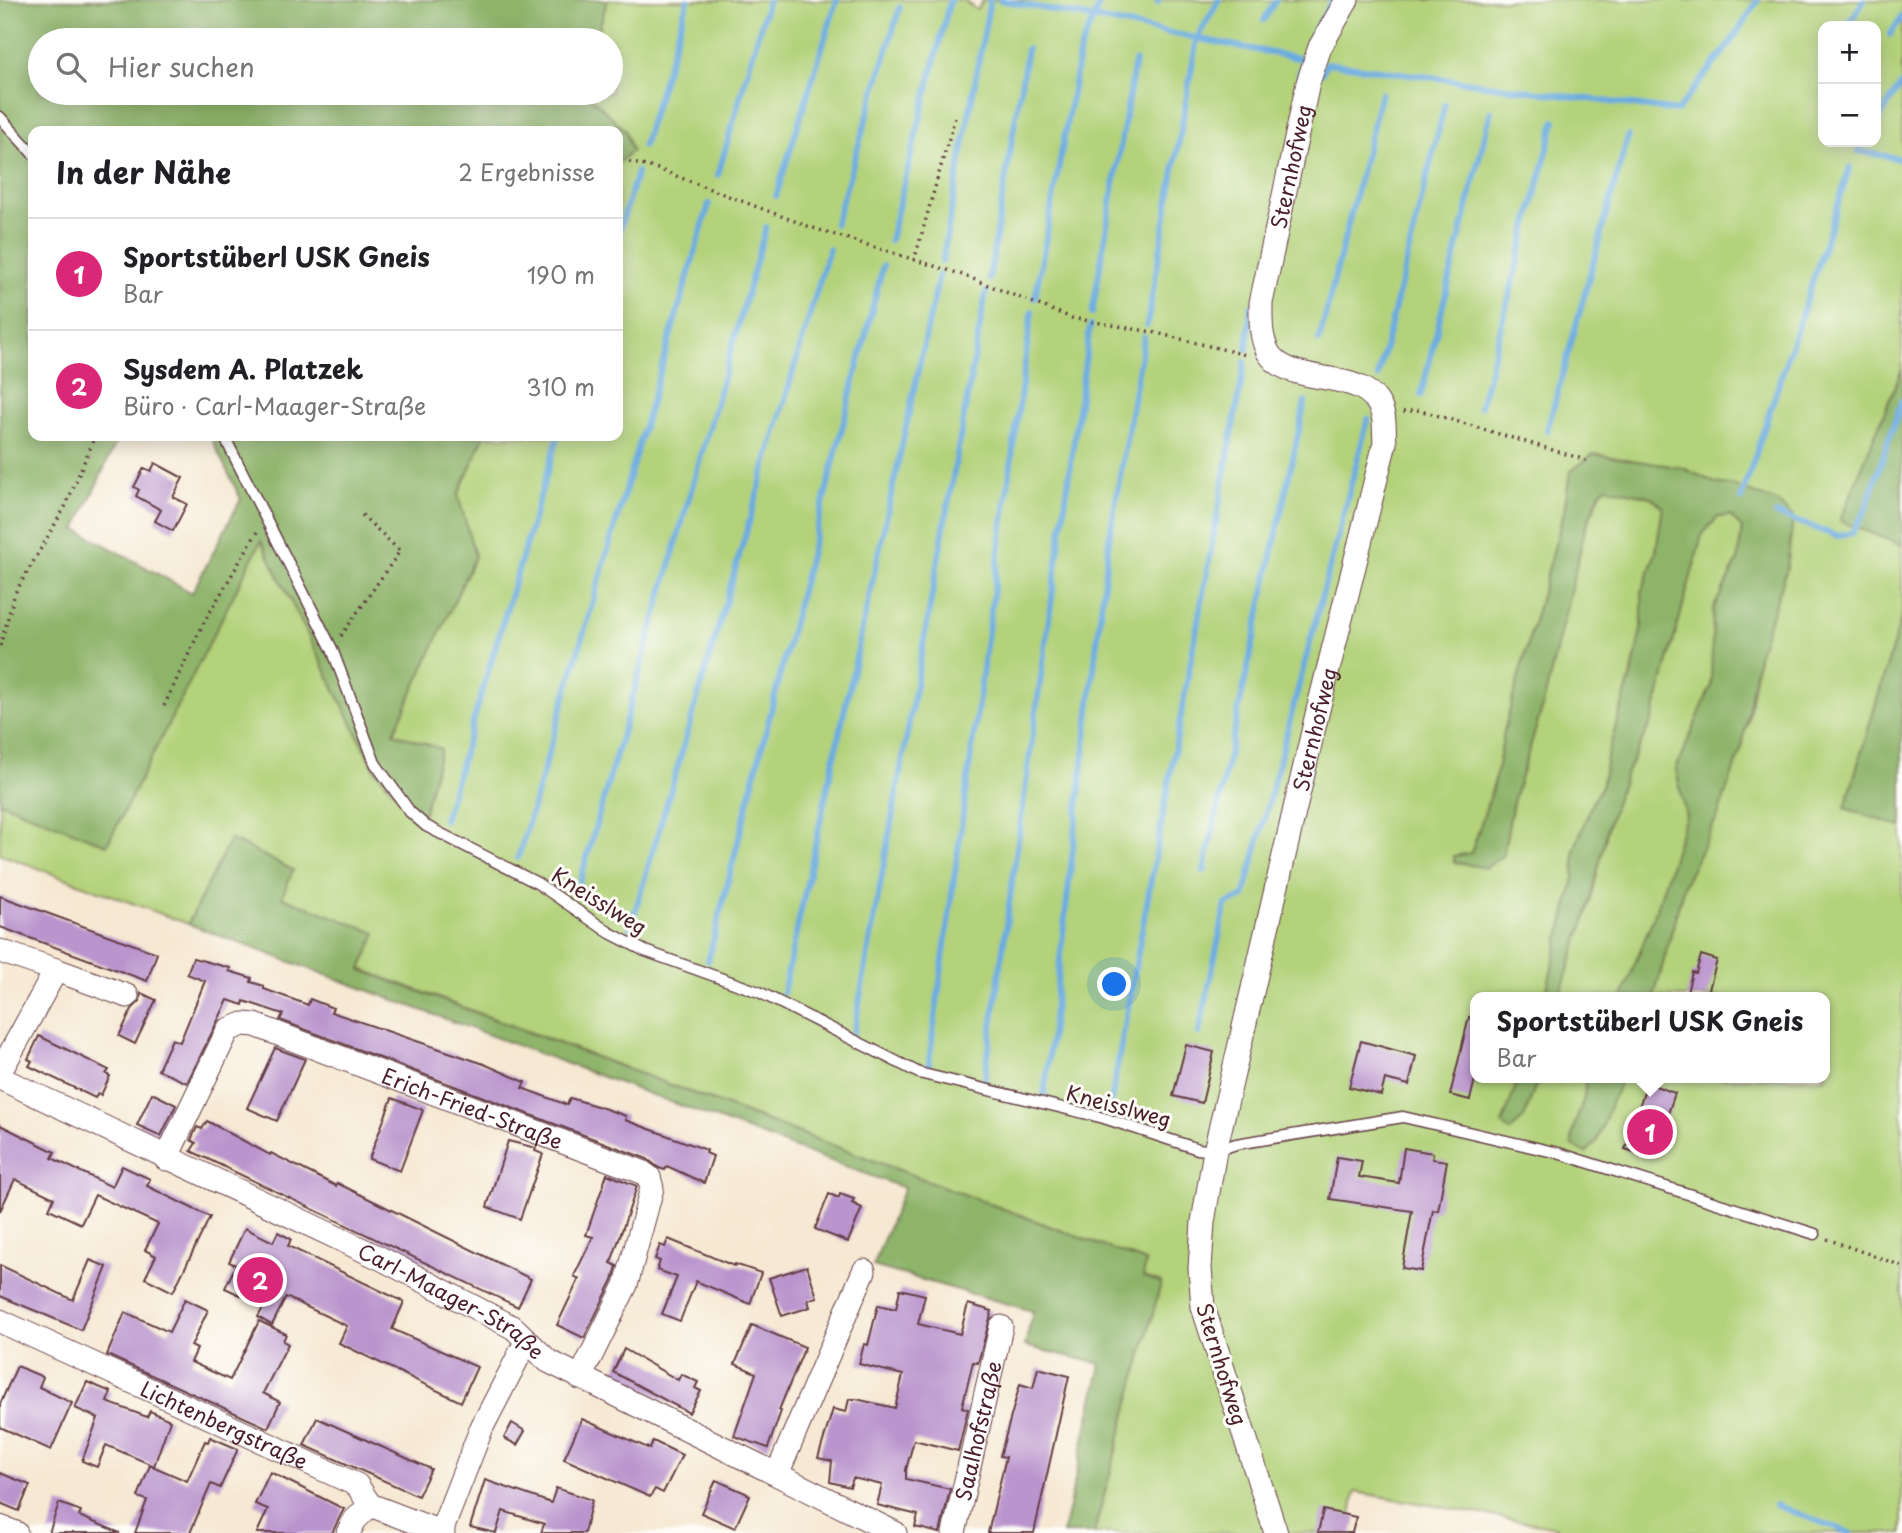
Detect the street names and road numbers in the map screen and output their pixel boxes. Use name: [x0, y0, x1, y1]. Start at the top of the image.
street label: Sternhofweg: [1261, 101, 1319, 232]
street label: Sternhofweg: [1284, 664, 1344, 794]
street label: Kneisslweg: [546, 858, 654, 942]
street label: Erich-Fried-Straße: [378, 1059, 567, 1156]
street label: Kneisslweg: [1063, 1076, 1175, 1134]
street label: Carl-Maager-Straße: [353, 1234, 552, 1366]
street label: Sternhofweg: [1189, 1299, 1257, 1429]
street label: Saalhofstraße: [946, 1358, 1009, 1504]
street label: Lichtenbergstraße: [136, 1372, 313, 1476]

